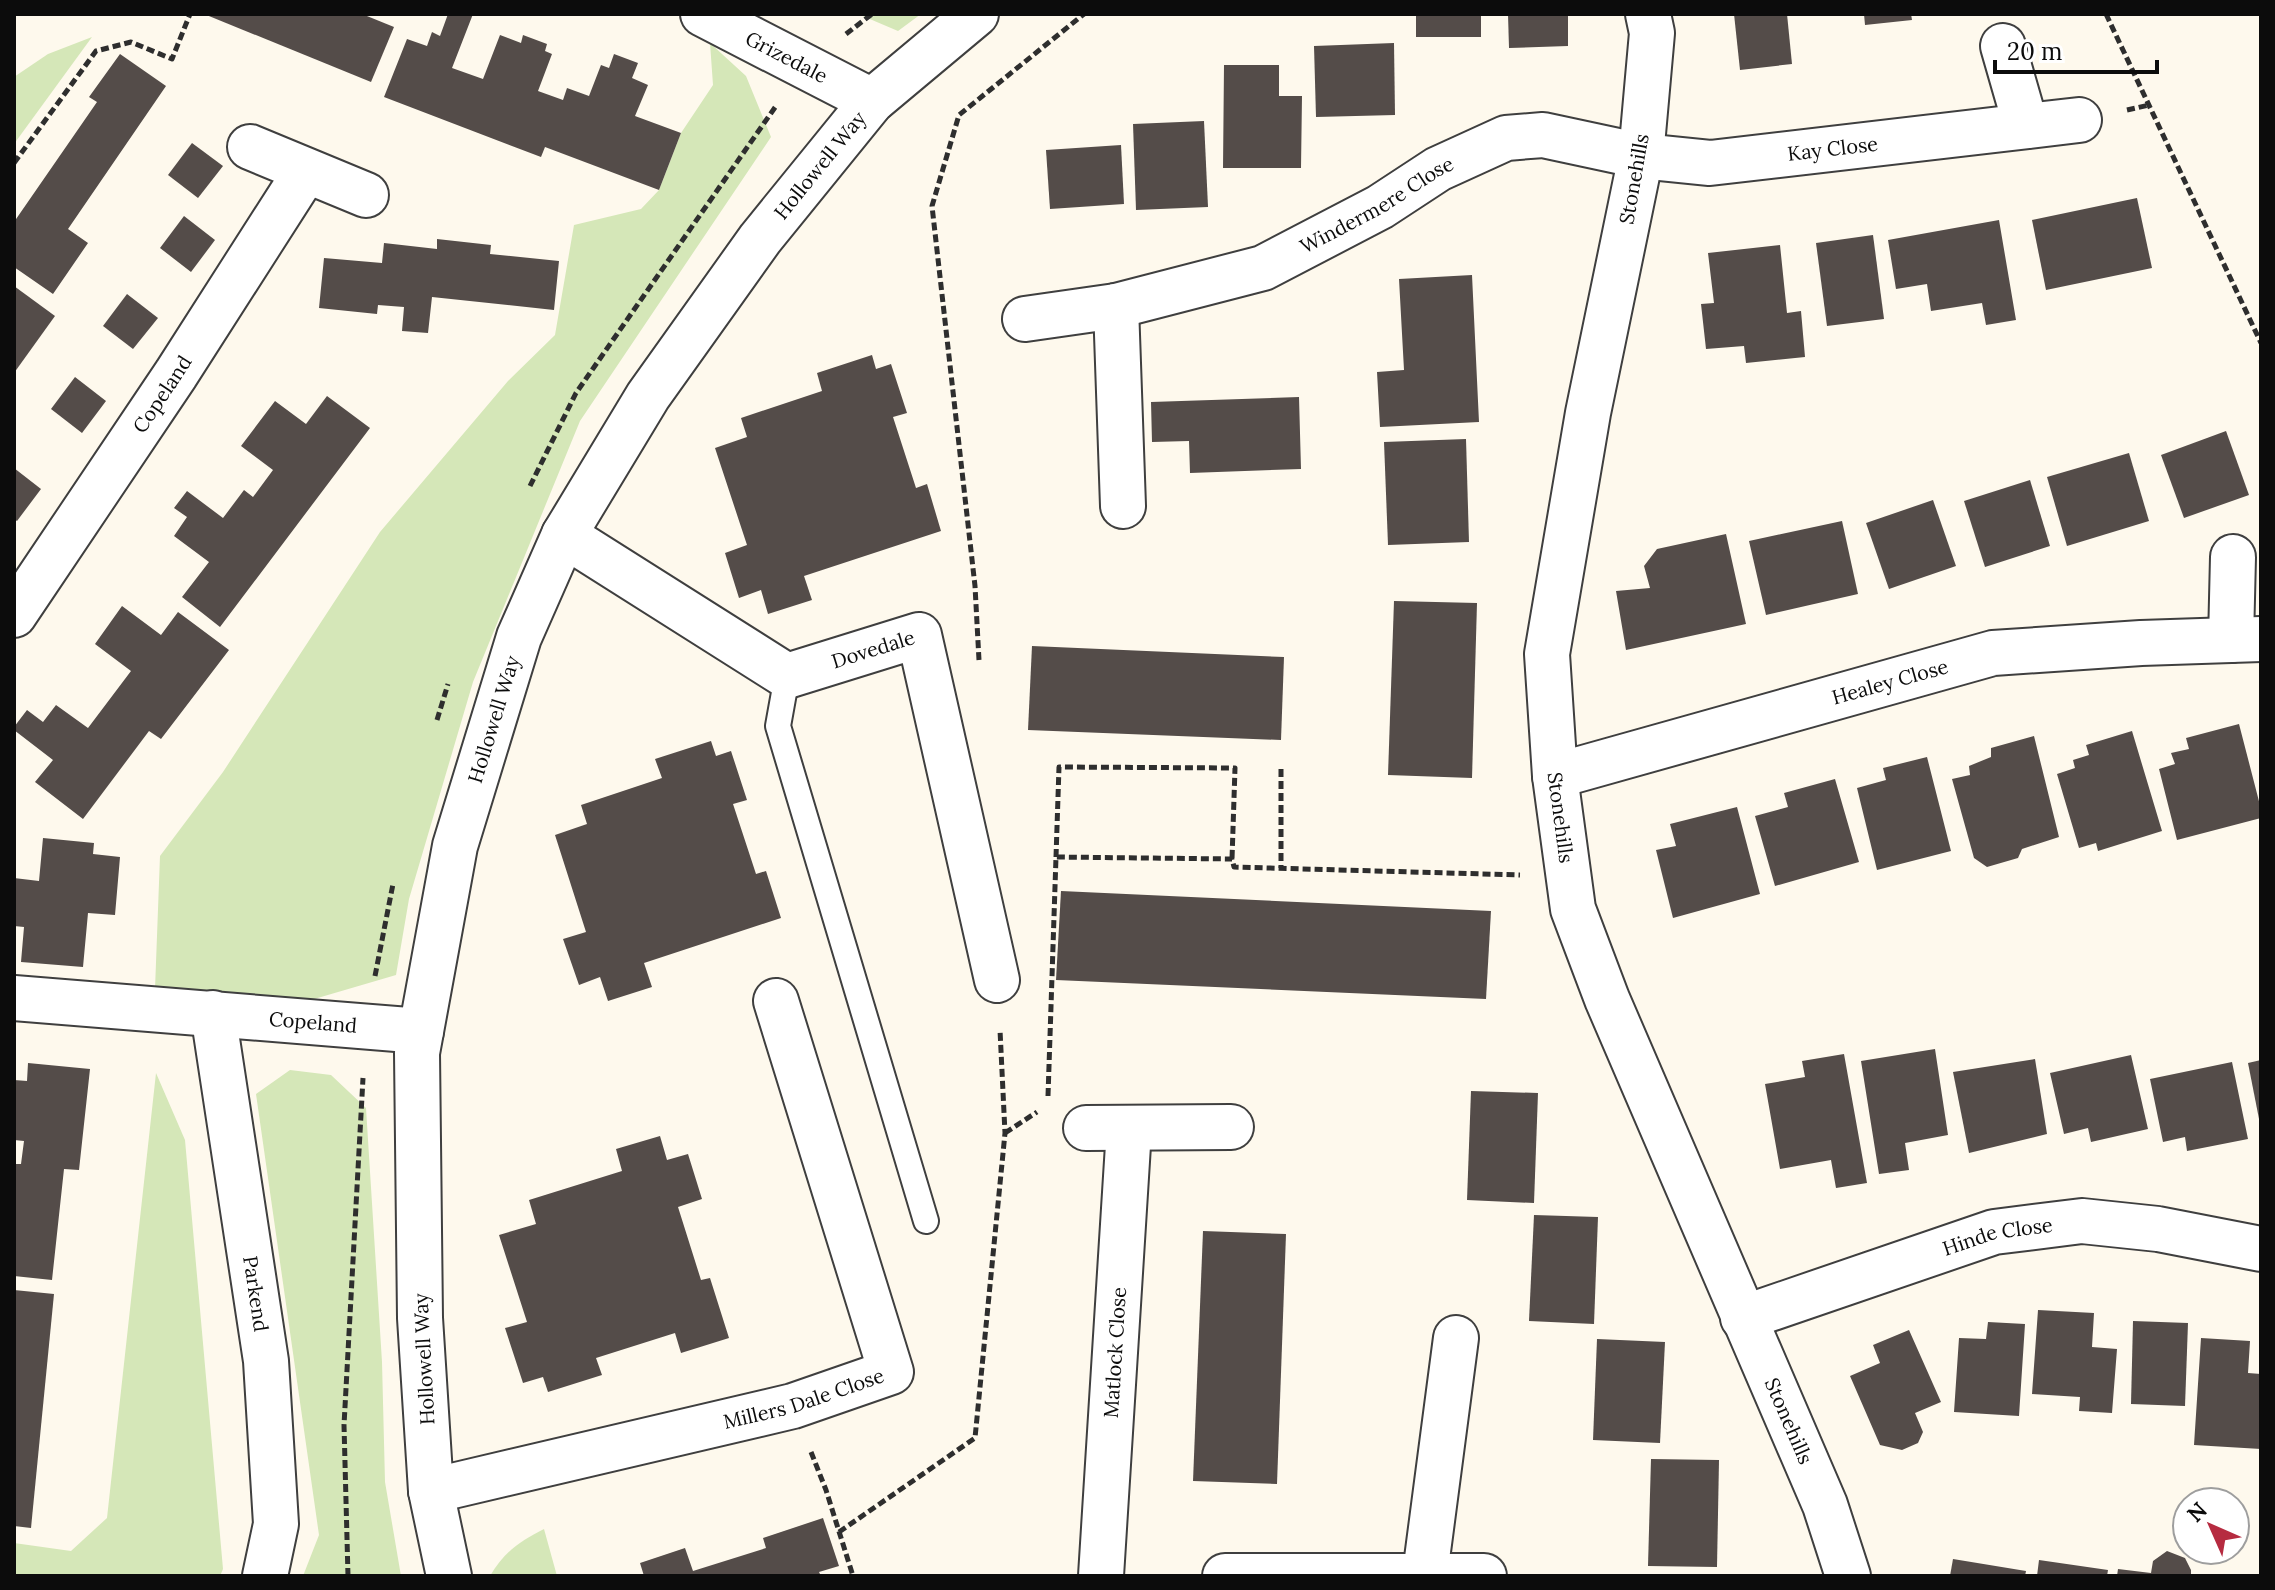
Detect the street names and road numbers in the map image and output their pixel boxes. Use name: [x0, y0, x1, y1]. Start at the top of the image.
street label: Grizedale: [742, 25, 832, 88]
street label: Hollowell Way: [768, 106, 871, 224]
street label: Kay Close: [1786, 131, 1879, 166]
street label: Stonehills: [1613, 132, 1654, 226]
street label: Windermere Close: [1296, 151, 1457, 259]
street label: Copeland: [127, 350, 197, 438]
street label: Dovedale: [828, 624, 918, 673]
street label: Hollowell Way: [462, 652, 525, 786]
street label: Healey Close: [1829, 653, 1951, 710]
street label: Stonehills: [1543, 771, 1580, 865]
street label: Copeland: [268, 1006, 358, 1038]
street label: Hinde Close: [1939, 1212, 2054, 1261]
street label: Parkend: [238, 1254, 274, 1333]
street label: Matlock Close: [1098, 1286, 1131, 1419]
street label: Hollowell Way: [408, 1292, 439, 1425]
street label: Millers Dale Close: [721, 1362, 887, 1434]
street label: Stonehills: [1760, 1374, 1819, 1468]

